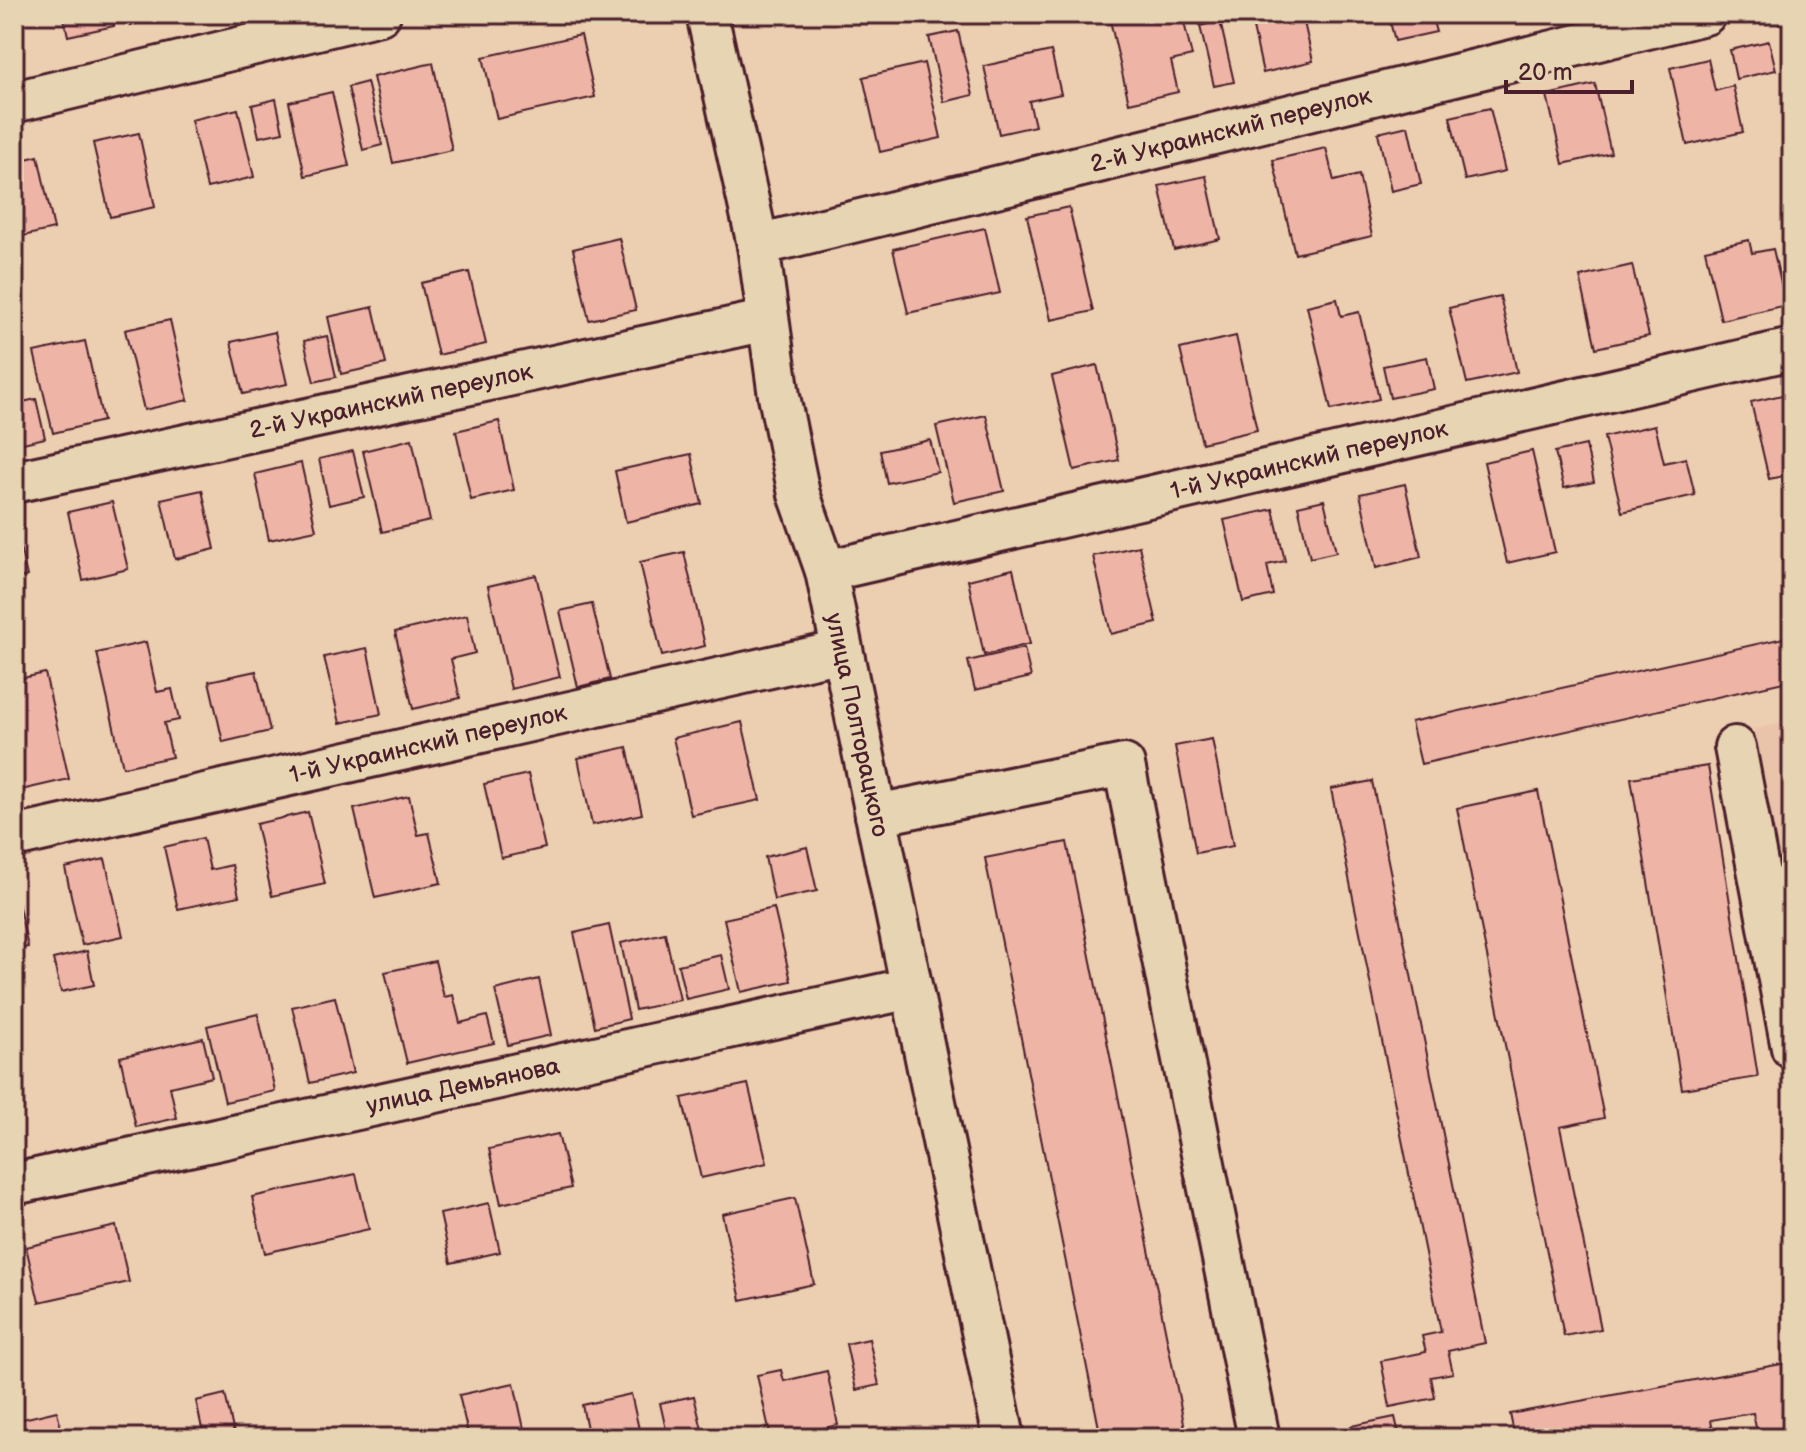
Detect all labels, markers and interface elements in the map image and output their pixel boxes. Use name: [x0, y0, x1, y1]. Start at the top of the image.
scale bar: [1506, 44, 1632, 94]
text: 20 m: [1518, 58, 1573, 87]
street label: 2-й Украинский переулок: [1087, 81, 1375, 179]
street label: 2-й Украинский переулок: [247, 357, 535, 445]
street label: 1-й Украинский переулок: [1168, 414, 1451, 506]
street label: улица Полторацкого: [819, 610, 895, 840]
street label: 1-й Украинский переулок: [287, 698, 570, 790]
street label: улица Демьянова: [364, 1051, 562, 1121]

